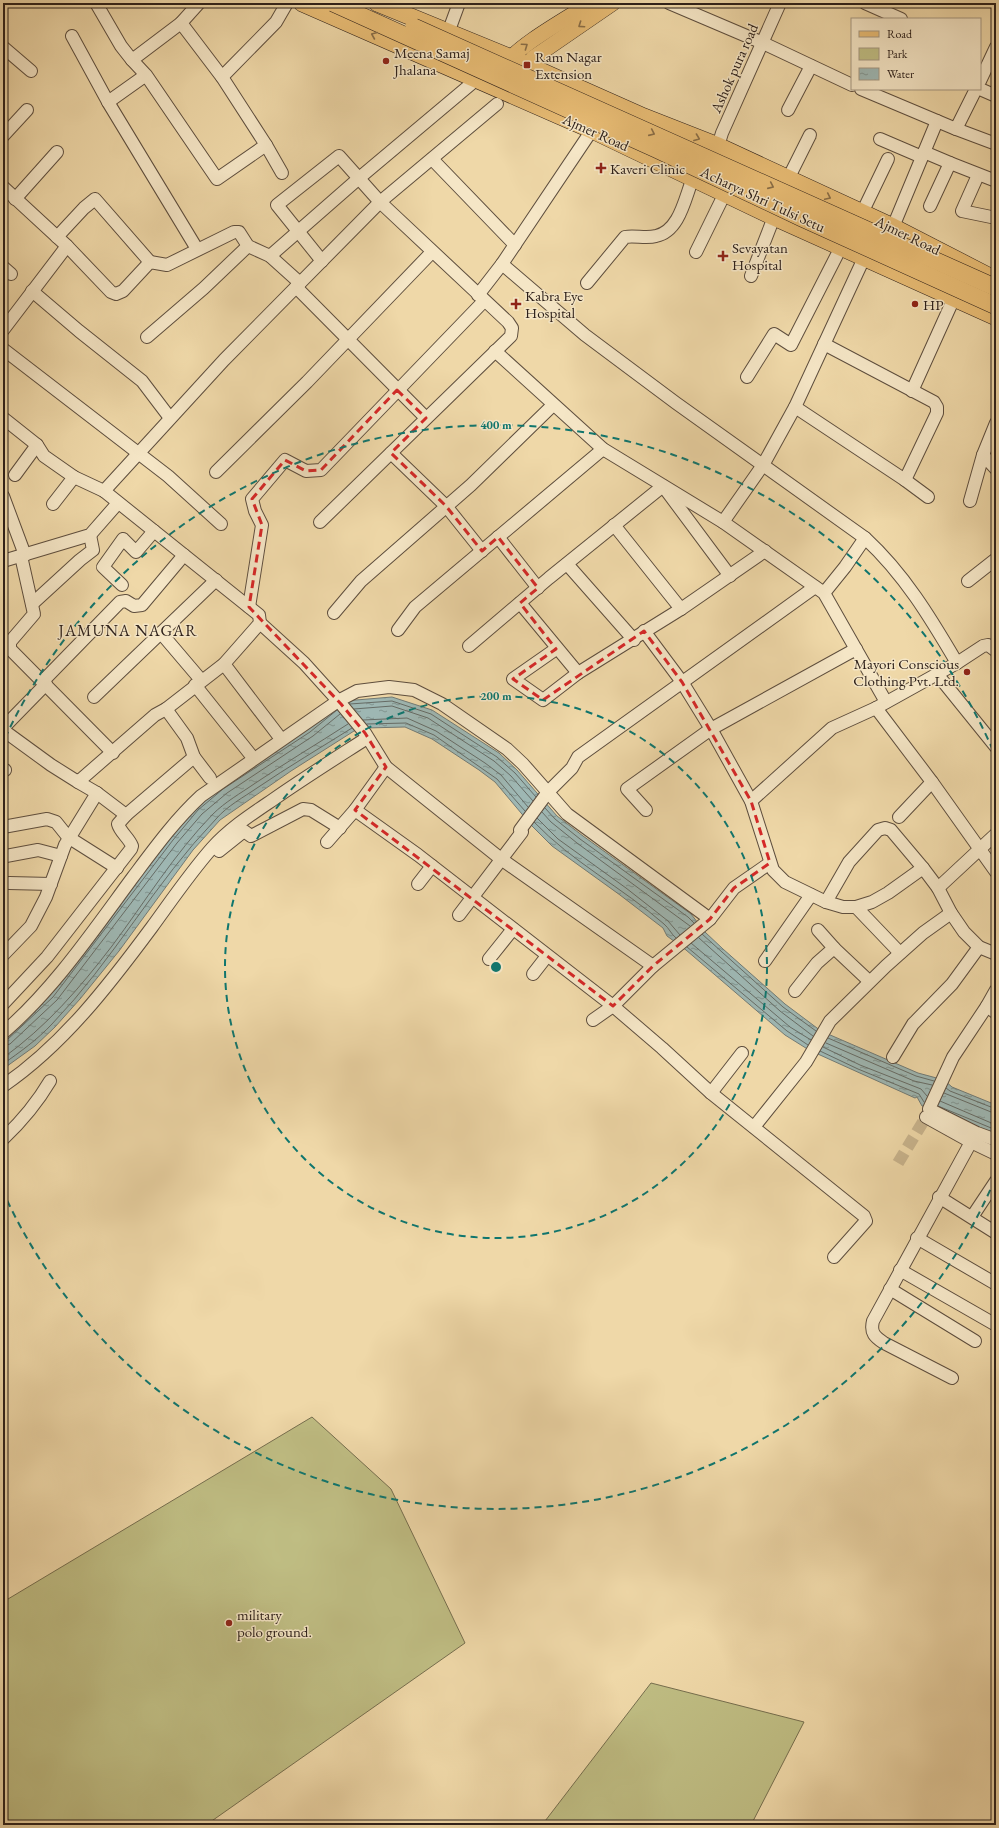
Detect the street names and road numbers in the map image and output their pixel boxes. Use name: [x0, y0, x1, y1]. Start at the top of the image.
street label: Ashok pura road: [705, 20, 762, 116]
street label: Ajmer Road: [559, 109, 633, 155]
street label: Acharya Shri Tulsi Setu: [697, 161, 828, 236]
street label: Ajmer Road: [871, 211, 944, 259]

